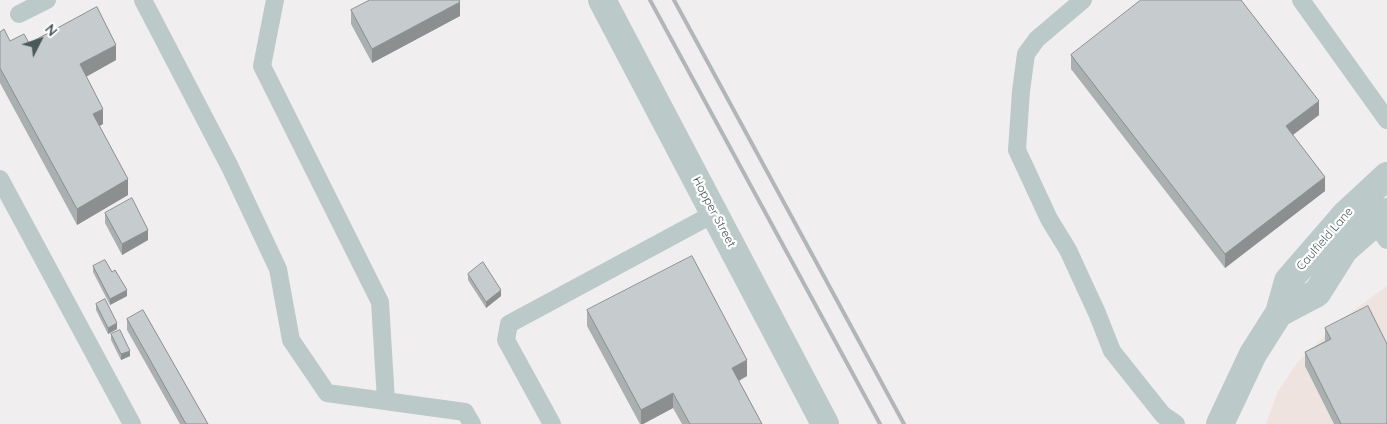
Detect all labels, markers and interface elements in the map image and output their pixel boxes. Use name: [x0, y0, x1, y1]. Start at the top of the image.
north arrow: [15, 15, 65, 65]
text: N: [41, 20, 61, 40]
street label: Hopper Street: [689, 174, 739, 250]
street label: Caulfield Lane: [1294, 205, 1356, 273]

